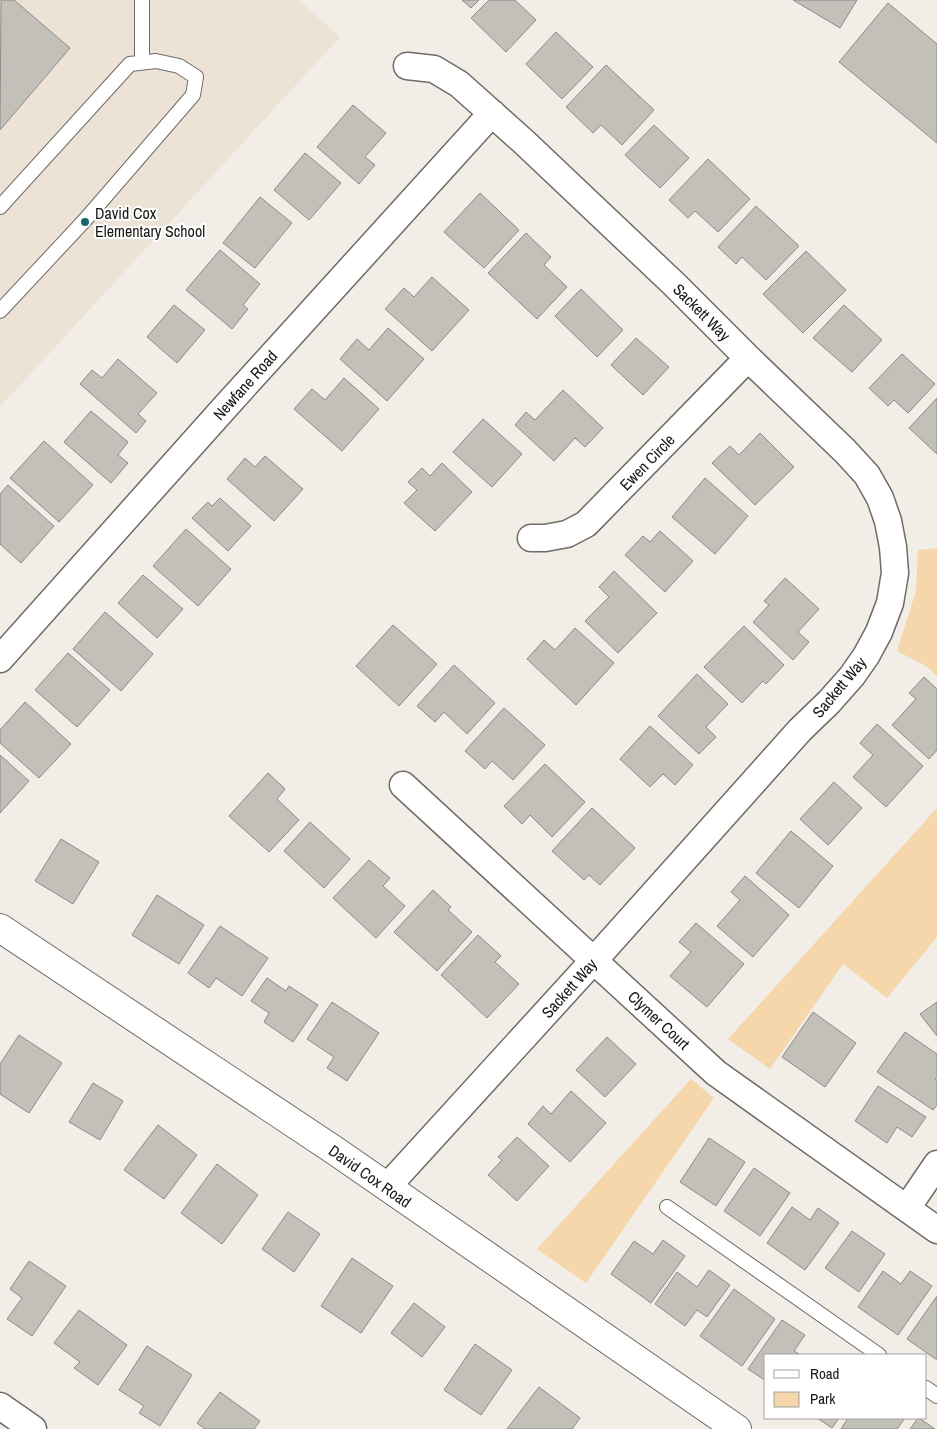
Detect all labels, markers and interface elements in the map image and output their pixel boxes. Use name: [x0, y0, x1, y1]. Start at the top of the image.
place label: David Cox Elementary School: [95, 202, 205, 242]
marker: David Cox Elementary School: [79, 216, 91, 228]
street label: Sackett Way: [668, 278, 736, 346]
street label: Newfane Road: [208, 345, 282, 425]
street label: Ewen Circle: [615, 429, 679, 495]
street label: Sackett Way: [807, 652, 871, 722]
street label: Sackett Way: [536, 953, 602, 1023]
street label: Clymer Court: [623, 986, 695, 1055]
street label: David Cox Road: [324, 1139, 416, 1213]
legend: [764, 1354, 927, 1419]
text: Road: [810, 1363, 839, 1384]
text: Park: [810, 1388, 836, 1409]

